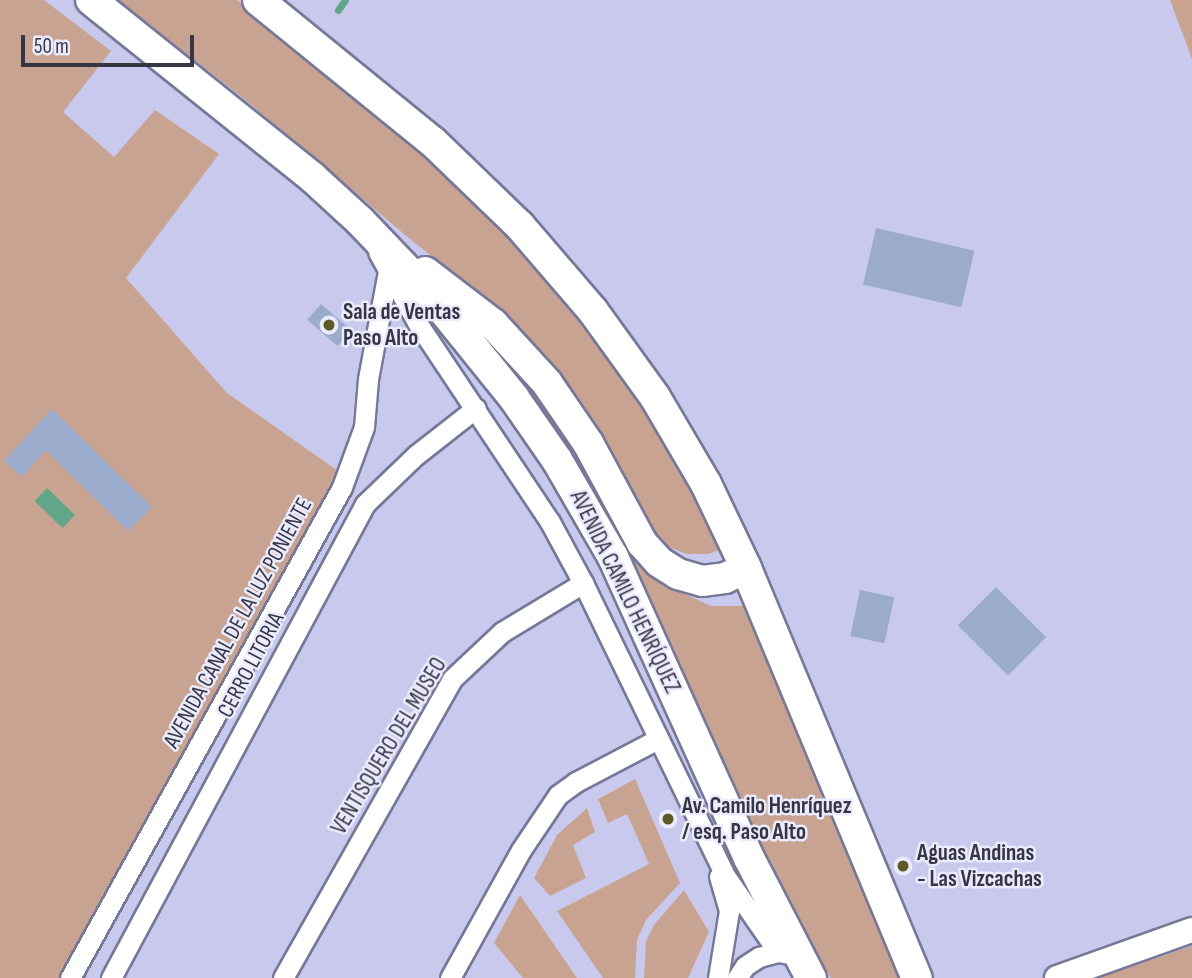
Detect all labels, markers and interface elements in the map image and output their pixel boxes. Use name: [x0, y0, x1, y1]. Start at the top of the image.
scale bar: [24, 21, 198, 65]
text: 50 m: [34, 34, 69, 59]
place label: Sala de Ventas Paso Alto: [343, 298, 460, 352]
marker: Sala de Ventas Paso Alto: [321, 317, 337, 333]
street label: AVENIDA CAMILO HENRÍQUEZ: [564, 486, 686, 698]
street label: AVENIDA CANAL DE LA LUZ PONIENTE: [158, 493, 318, 753]
street label: CERRO LITORIA: [212, 608, 290, 722]
street label: VENTISQUERO DEL MUSEO: [325, 653, 453, 839]
place label: Av. Camilo Henríquez / esq. Paso Alto: [682, 792, 852, 846]
marker: Av. Camilo Henríquez / esq. Paso Alto: [660, 811, 676, 827]
place label: Aguas Andinas - Las Vizcachas: [917, 839, 1042, 893]
marker: Aguas Andinas - Las Vizcachas: [895, 858, 911, 874]

